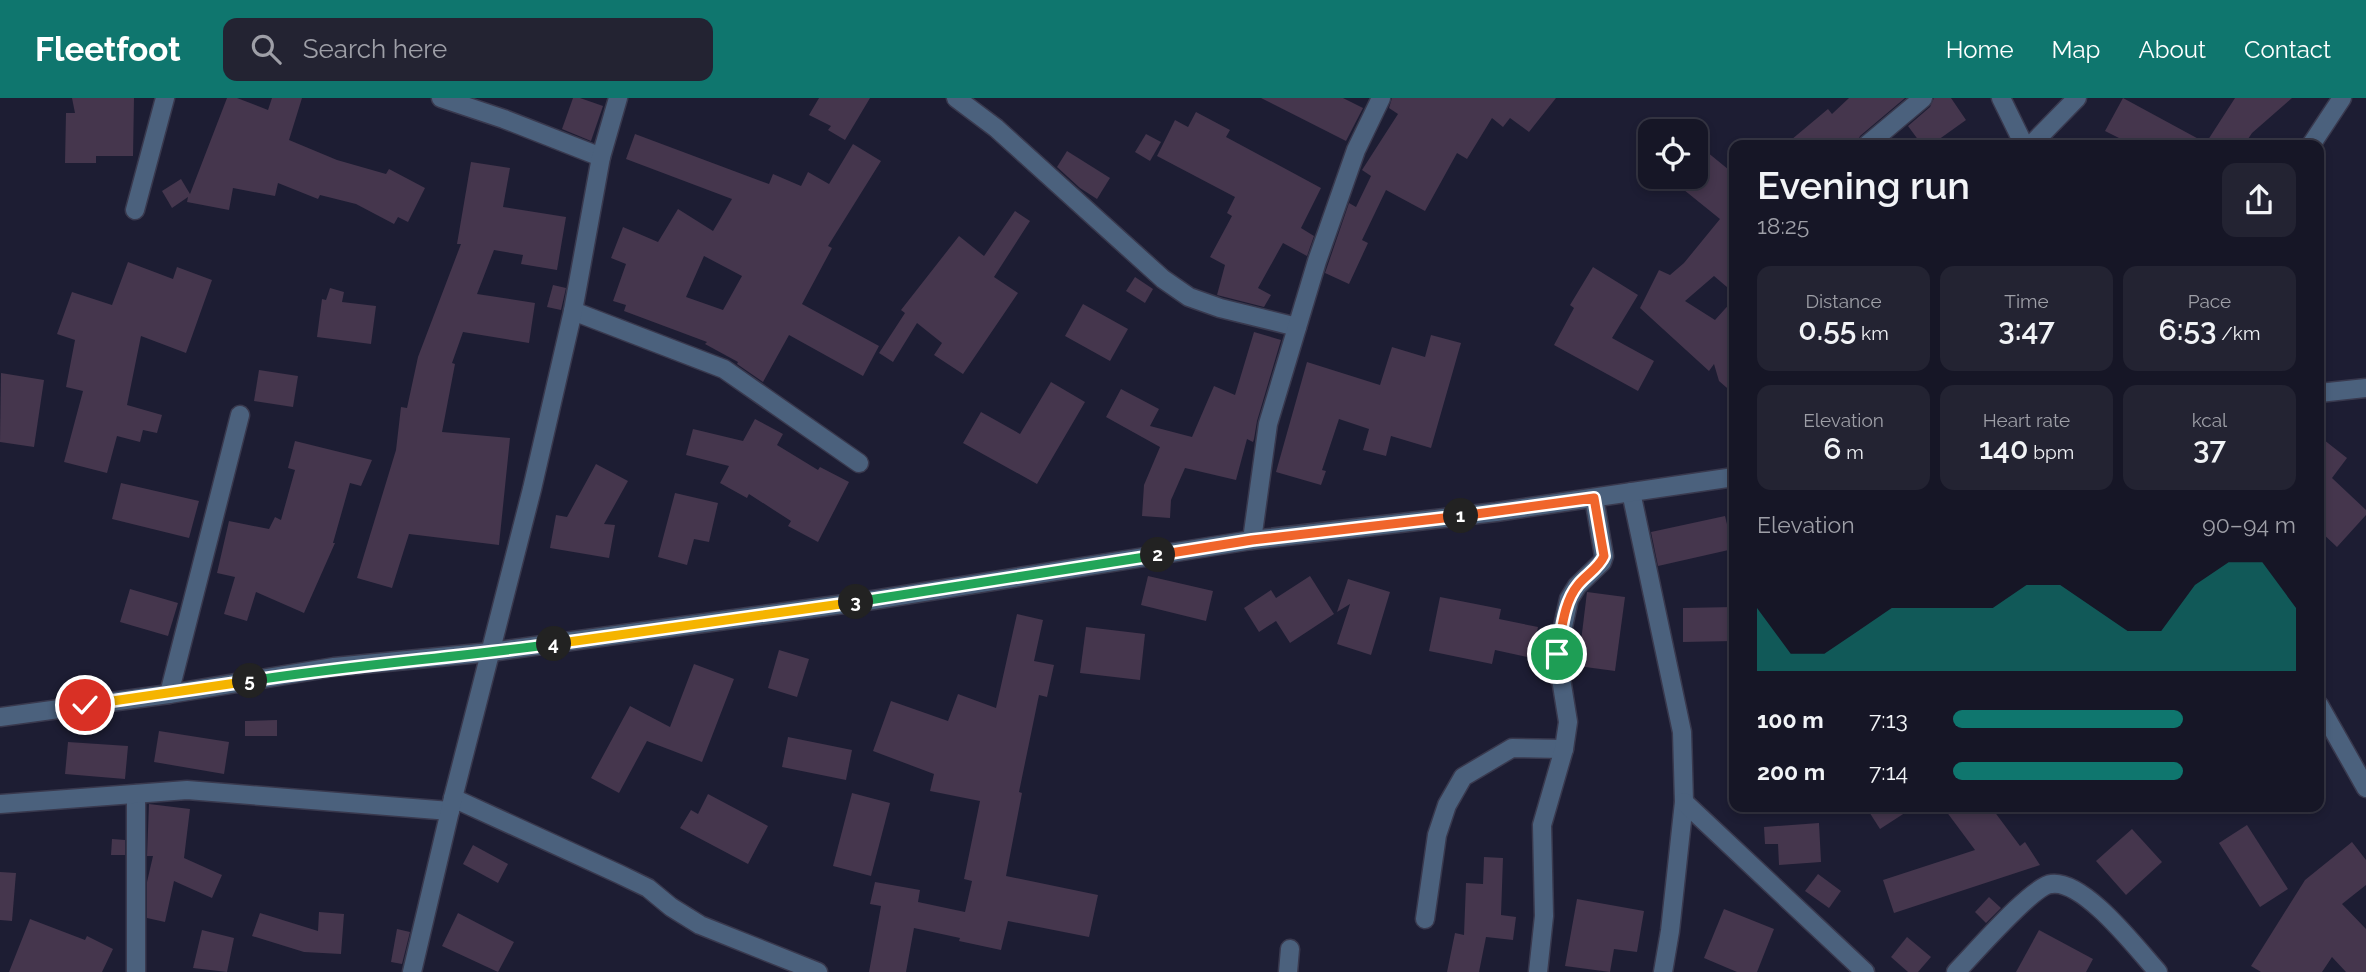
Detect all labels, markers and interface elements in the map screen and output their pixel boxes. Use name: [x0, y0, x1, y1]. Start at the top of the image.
search box: [223, 18, 713, 81]
text: Fleetfoot: [35, 30, 181, 69]
icon: search: [247, 30, 285, 68]
text: Search here: [303, 34, 447, 64]
text: Home: [1946, 35, 2014, 64]
text: Map: [2052, 35, 2100, 64]
text: About: [2138, 35, 2206, 64]
text: Contact: [2244, 35, 2331, 64]
map controls: [1638, 119, 1708, 189]
button: locate: [1638, 119, 1708, 189]
text: Evening run: [1757, 163, 1970, 208]
button: share: [2222, 163, 2296, 237]
text: 18:25: [1757, 212, 1809, 239]
text: Distance: [1805, 290, 1882, 312]
text: Time: [2004, 290, 2049, 312]
text: Pace: [2188, 290, 2231, 312]
text: 0.55: [1798, 312, 1856, 347]
text: 3:47: [1998, 312, 2055, 347]
text: 6:53: [2159, 312, 2217, 347]
text: km: [1856, 322, 1889, 344]
text: /km: [2217, 322, 2260, 344]
text: Elevation: [1803, 409, 1884, 431]
text: Heart rate: [1983, 409, 2070, 431]
text: kcal: [2192, 409, 2227, 431]
text: 6: [1823, 431, 1841, 466]
text: 140: [1979, 431, 2028, 466]
text: 37: [2193, 431, 2226, 466]
text: m: [1841, 441, 1864, 463]
text: bpm: [2028, 441, 2074, 463]
pin: 1: [1444, 498, 1478, 534]
text: 1: [1456, 504, 1465, 526]
text: Elevation: [1757, 511, 1855, 538]
text: 90–94 m: [2202, 511, 2296, 538]
pin: 2: [1140, 538, 1176, 573]
text: 2: [1152, 543, 1163, 565]
pin: 3: [838, 584, 874, 620]
text: 3: [850, 590, 861, 612]
pin: [1527, 624, 1587, 684]
pin: 4: [536, 626, 572, 662]
text: 4: [548, 632, 559, 654]
icon: arrive: [1538, 635, 1576, 673]
pin: 5: [232, 664, 268, 698]
text: 5: [244, 669, 255, 691]
pin: [55, 675, 115, 735]
icon: check: [66, 686, 104, 724]
text: 100 m: [1757, 706, 1824, 733]
text: 7:13: [1869, 706, 1908, 733]
text: 200 m: [1757, 758, 1825, 785]
text: 7:14: [1869, 758, 1908, 785]

